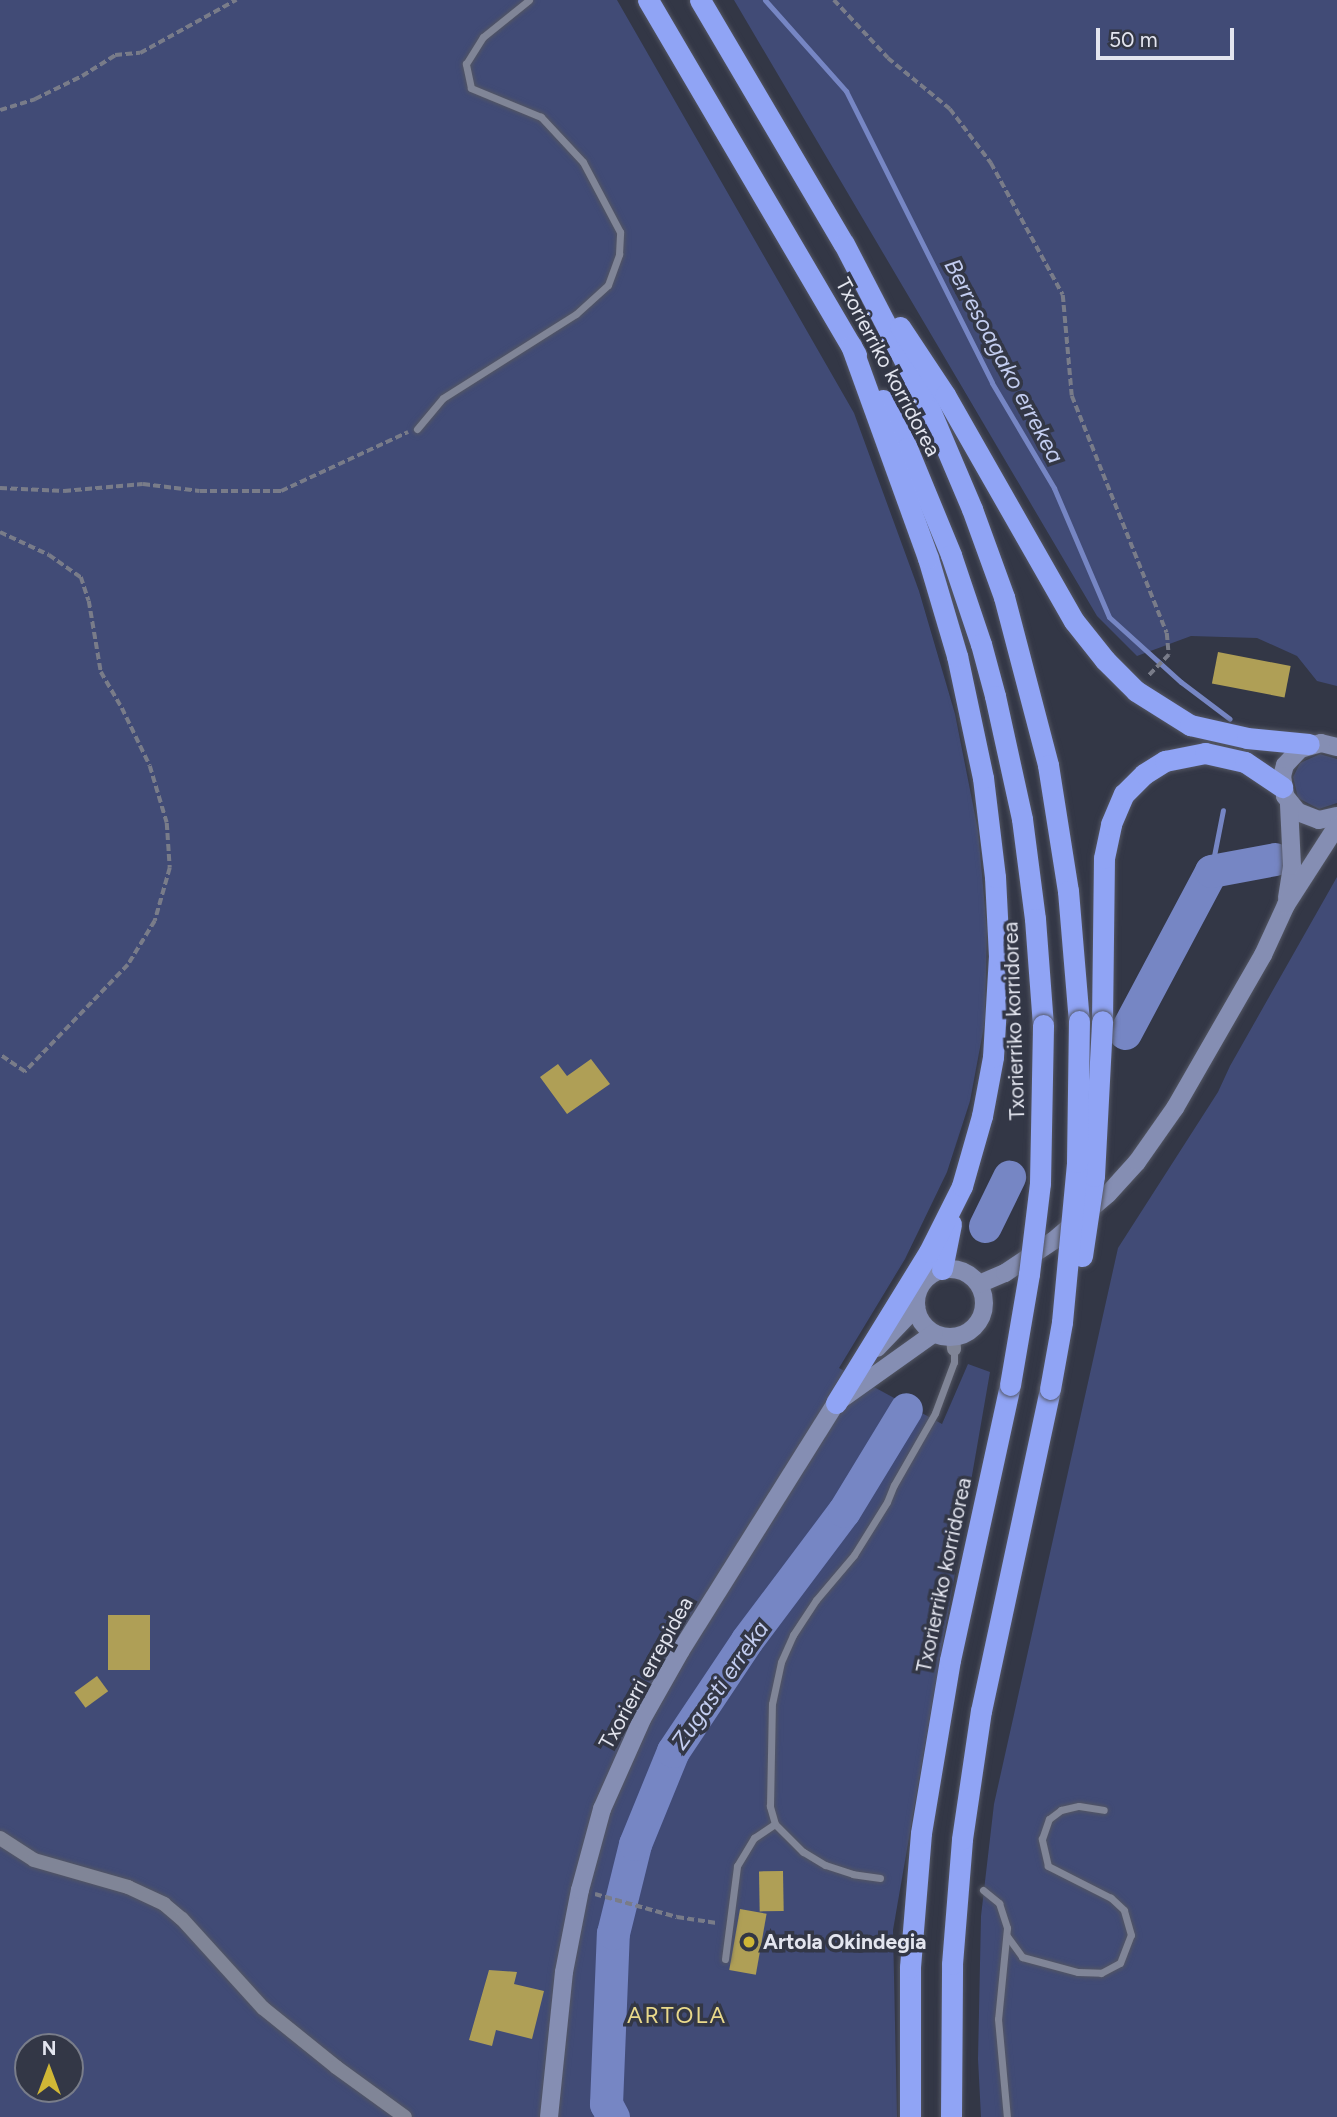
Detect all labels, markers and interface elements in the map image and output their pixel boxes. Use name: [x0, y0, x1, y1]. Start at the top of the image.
scale bar: [1099, 14, 1237, 58]
text: 50 m: [1109, 27, 1158, 52]
water label: Berresoagako errekea: [938, 254, 1070, 468]
street label: Txorierriko korridorea: [830, 273, 946, 461]
street label: Txorierriko korridorea: [998, 921, 1030, 1121]
street label: Txorierriko korridorea: [911, 1475, 977, 1675]
street label: Txorierri errepidea: [594, 1592, 698, 1754]
water label: Zugasti erreka: [666, 1615, 774, 1755]
place label: Artola Okindegia: [763, 1929, 926, 1955]
marker: Artola Okindegia: [741, 1934, 757, 1950]
district label: ARTOLA: [628, 2001, 726, 2029]
north arrow: [14, 2033, 84, 2103]
text: N: [42, 2037, 56, 2060]

